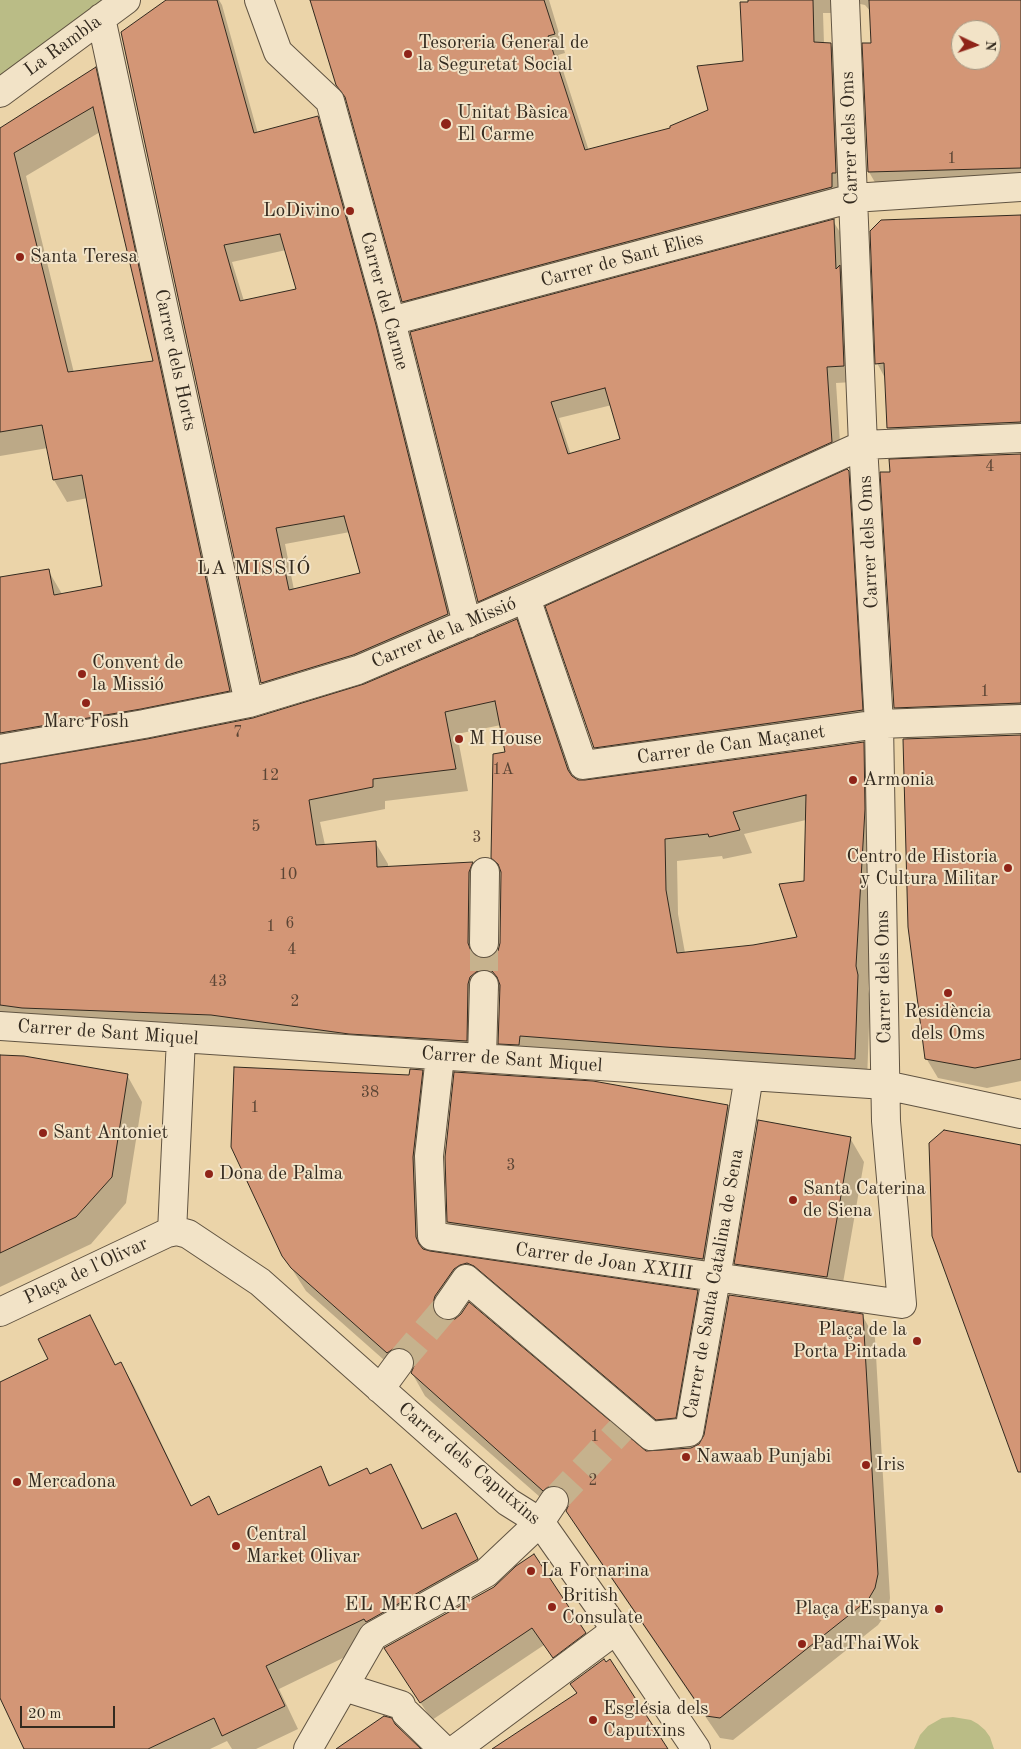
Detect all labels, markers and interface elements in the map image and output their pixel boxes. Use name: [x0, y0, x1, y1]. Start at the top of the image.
street label: La Rambla: [20, 10, 106, 82]
north arrow: [951, 20, 1001, 70]
place label: Tesoreria General de la Seguretat Social: [418, 32, 589, 76]
text: N: [983, 40, 997, 51]
marker: Tesoreria General de la Seguretat Social: [402, 48, 414, 60]
street label: Carrer dels Oms: [836, 71, 864, 205]
place label: Unitat Bàsica El Carme: [457, 102, 569, 146]
marker: Unitat Bàsica El Carme: [439, 117, 453, 131]
house number: 1: [947, 149, 957, 169]
place label: LoDivino: [263, 200, 340, 222]
marker: LoDivino: [344, 205, 356, 217]
street label: Carrer de Sant Elies: [538, 227, 706, 293]
street label: Carrer del Carme: [355, 229, 413, 373]
place label: Santa Teresa: [30, 246, 138, 268]
marker: Santa Teresa: [14, 251, 26, 263]
street label: Carrer dels Horts: [149, 287, 201, 433]
house number: 4: [985, 457, 995, 477]
street label: Carrer dels Oms: [854, 475, 884, 609]
district label: LA MISSIÓ: [196, 557, 312, 581]
street label: Carrer de la Missió: [368, 592, 520, 674]
place label: Convent de la Missió: [92, 652, 183, 696]
marker: Convent de la Missió: [76, 668, 88, 680]
house number: 1: [980, 682, 990, 702]
marker: Marc Fosh: [80, 697, 92, 709]
place label: Marc Fosh: [43, 711, 129, 733]
street label: Carrer de Can Maçanet: [635, 721, 827, 769]
house number: 7: [233, 723, 243, 743]
place label: M House: [469, 728, 542, 750]
marker: M House: [453, 733, 465, 745]
house number: 1A: [492, 760, 514, 780]
house number: 12: [261, 766, 279, 786]
place label: Armonia: [863, 769, 935, 791]
marker: Armonia: [847, 774, 859, 786]
house number: 5: [251, 817, 261, 837]
house number: 3: [472, 828, 482, 848]
place label: Centro de Historia y Cultura Militar: [846, 846, 998, 890]
marker: Centro de Historia y Cultura Militar: [1002, 862, 1014, 874]
house number: 10: [279, 865, 297, 885]
street label: Carrer dels Oms: [871, 910, 897, 1044]
house number: 6: [285, 914, 295, 934]
house number: 1: [266, 917, 276, 937]
house number: 4: [287, 940, 297, 960]
house number: 43: [209, 972, 227, 992]
marker: Residència dels Oms: [942, 987, 954, 999]
house number: 2: [290, 992, 300, 1012]
place label: Residència dels Oms: [904, 1001, 992, 1045]
street label: Carrer de Sant Miquel: [17, 1015, 199, 1051]
street label: Carrer de Sant Miquel: [421, 1042, 603, 1078]
house number: 38: [361, 1083, 379, 1103]
house number: 1: [250, 1098, 260, 1118]
place label: Sant Antoniet: [53, 1122, 168, 1144]
marker: Sant Antoniet: [37, 1127, 49, 1139]
street label: Carrer de Santa Catalina de Sena: [679, 1147, 749, 1421]
house number: 3: [506, 1156, 516, 1176]
place label: Dona de Palma: [219, 1163, 343, 1185]
marker: Dona de Palma: [203, 1168, 215, 1180]
place label: Santa Caterina de Siena: [803, 1178, 926, 1222]
marker: Santa Caterina de Siena: [787, 1194, 799, 1206]
street label: Plaça de l'Olivar: [20, 1232, 152, 1310]
street label: Carrer de Joan XXIII: [514, 1238, 694, 1286]
place label: Plaça de la Porta Pintada: [793, 1319, 907, 1363]
marker: Plaça de la Porta Pintada: [911, 1335, 923, 1347]
street label: Carrer dels Caputxins: [393, 1398, 545, 1530]
house number: 1: [590, 1427, 600, 1447]
place label: Nawaab Punjabi: [696, 1446, 831, 1468]
marker: Nawaab Punjabi: [680, 1451, 692, 1463]
place label: Iris: [876, 1454, 905, 1476]
marker: Iris: [860, 1459, 872, 1471]
place label: Mercadona: [27, 1471, 116, 1493]
house number: 2: [588, 1471, 598, 1491]
marker: Mercadona: [11, 1476, 23, 1488]
place label: Central Market Olivar: [246, 1524, 360, 1568]
marker: Central Market Olivar: [230, 1540, 242, 1552]
place label: La Fornarina: [541, 1560, 649, 1582]
marker: La Fornarina: [525, 1565, 537, 1577]
place label: British Consulate: [562, 1585, 643, 1629]
district label: EL MERCAT: [343, 1593, 473, 1617]
place label: Plaça d'Espanya: [794, 1598, 929, 1620]
marker: British Consulate: [546, 1601, 558, 1613]
marker: Plaça d'Espanya: [933, 1603, 945, 1615]
place label: PadThaiWok: [812, 1633, 920, 1655]
marker: PadThaiWok: [796, 1638, 808, 1650]
scale bar: [22, 1696, 118, 1728]
place label: Església dels Caputxins: [603, 1698, 709, 1742]
text: 20 m: [28, 1707, 62, 1722]
marker: Església dels Caputxins: [587, 1714, 599, 1726]

